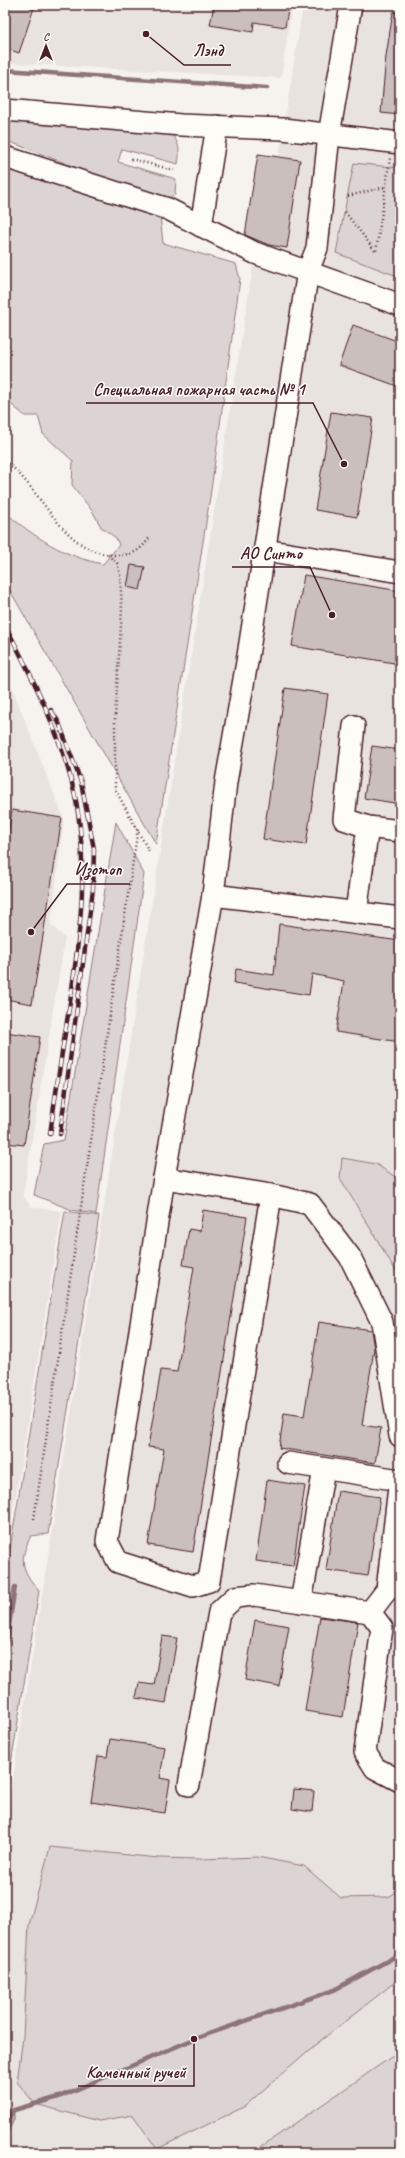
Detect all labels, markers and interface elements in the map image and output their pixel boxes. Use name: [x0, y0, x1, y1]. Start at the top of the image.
north arrow: [26, 26, 66, 66]
text: С: [43, 29, 50, 43]
callout: Лэнд: [184, 36, 231, 65]
text: Лэнд: [193, 40, 225, 61]
callout: Специальная пожарная часть № 1: [86, 374, 313, 403]
text: Специальная пожарная часть № 1: [93, 379, 307, 400]
callout: АО Синто: [232, 538, 310, 567]
text: АО Синто: [240, 543, 304, 564]
callout: Изотоп: [67, 855, 130, 884]
text: Изотоп: [74, 859, 123, 881]
callout: Каменный ручей: [78, 2057, 194, 2086]
text: Каменный ручей: [86, 2062, 188, 2083]

